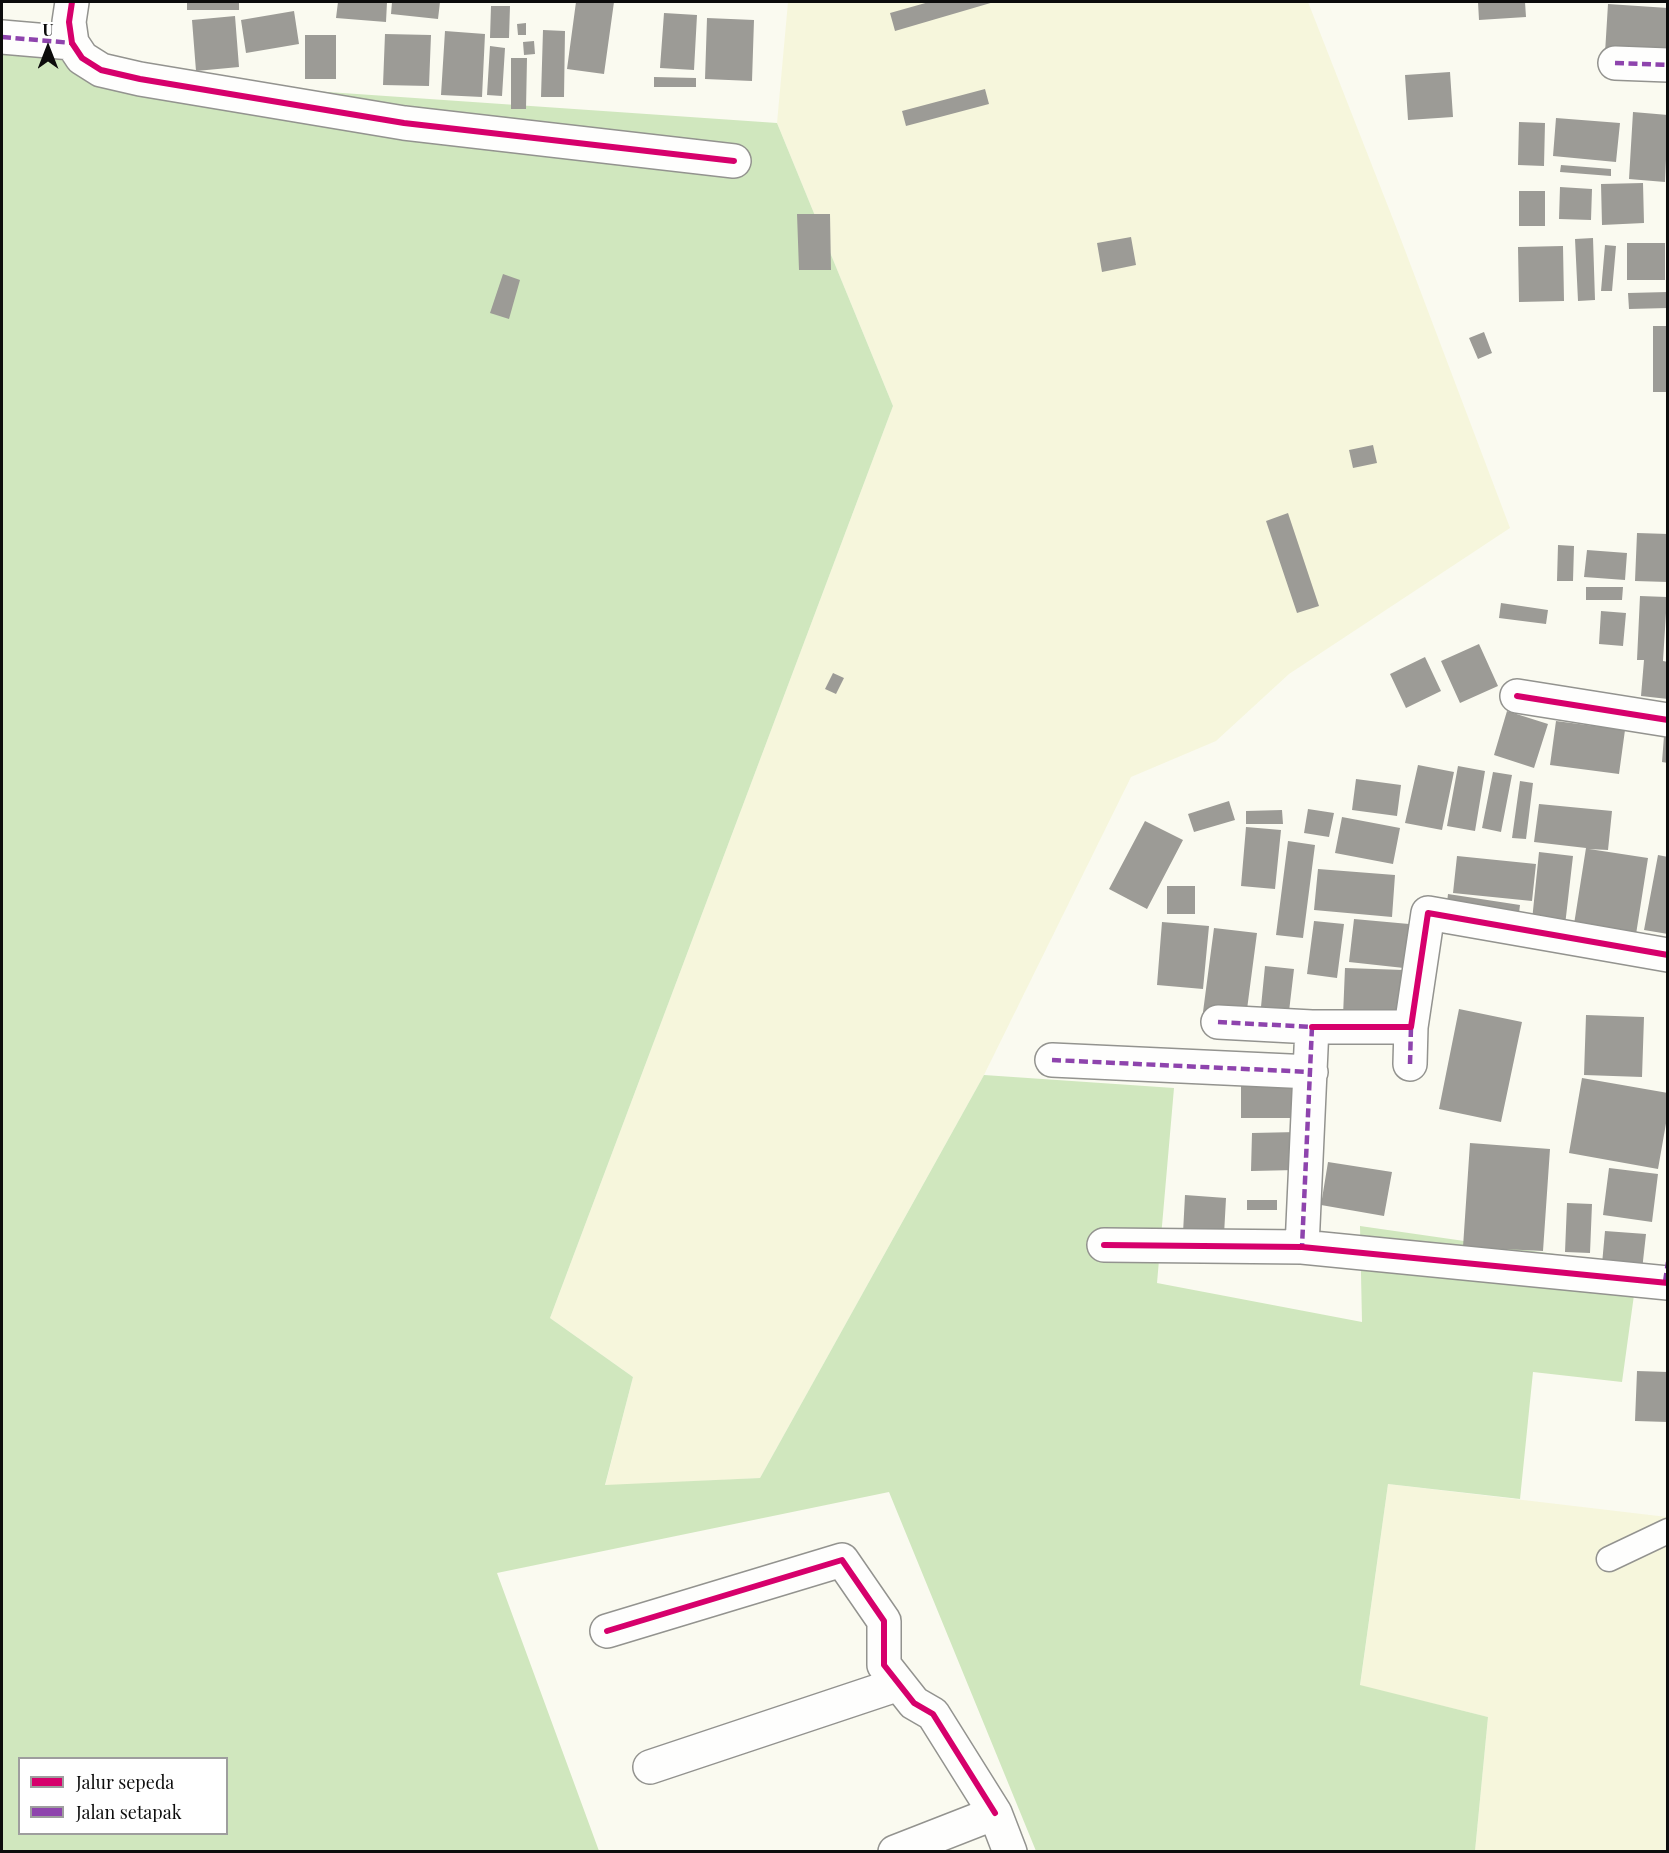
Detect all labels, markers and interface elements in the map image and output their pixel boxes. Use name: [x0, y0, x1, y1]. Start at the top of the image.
north arrow: [18, 18, 78, 78]
text: U: [42, 19, 54, 40]
legend: [18, 1757, 228, 1835]
text: Jalur sepeda: [76, 1770, 174, 1794]
text: Jalan setapak: [76, 1800, 182, 1824]

